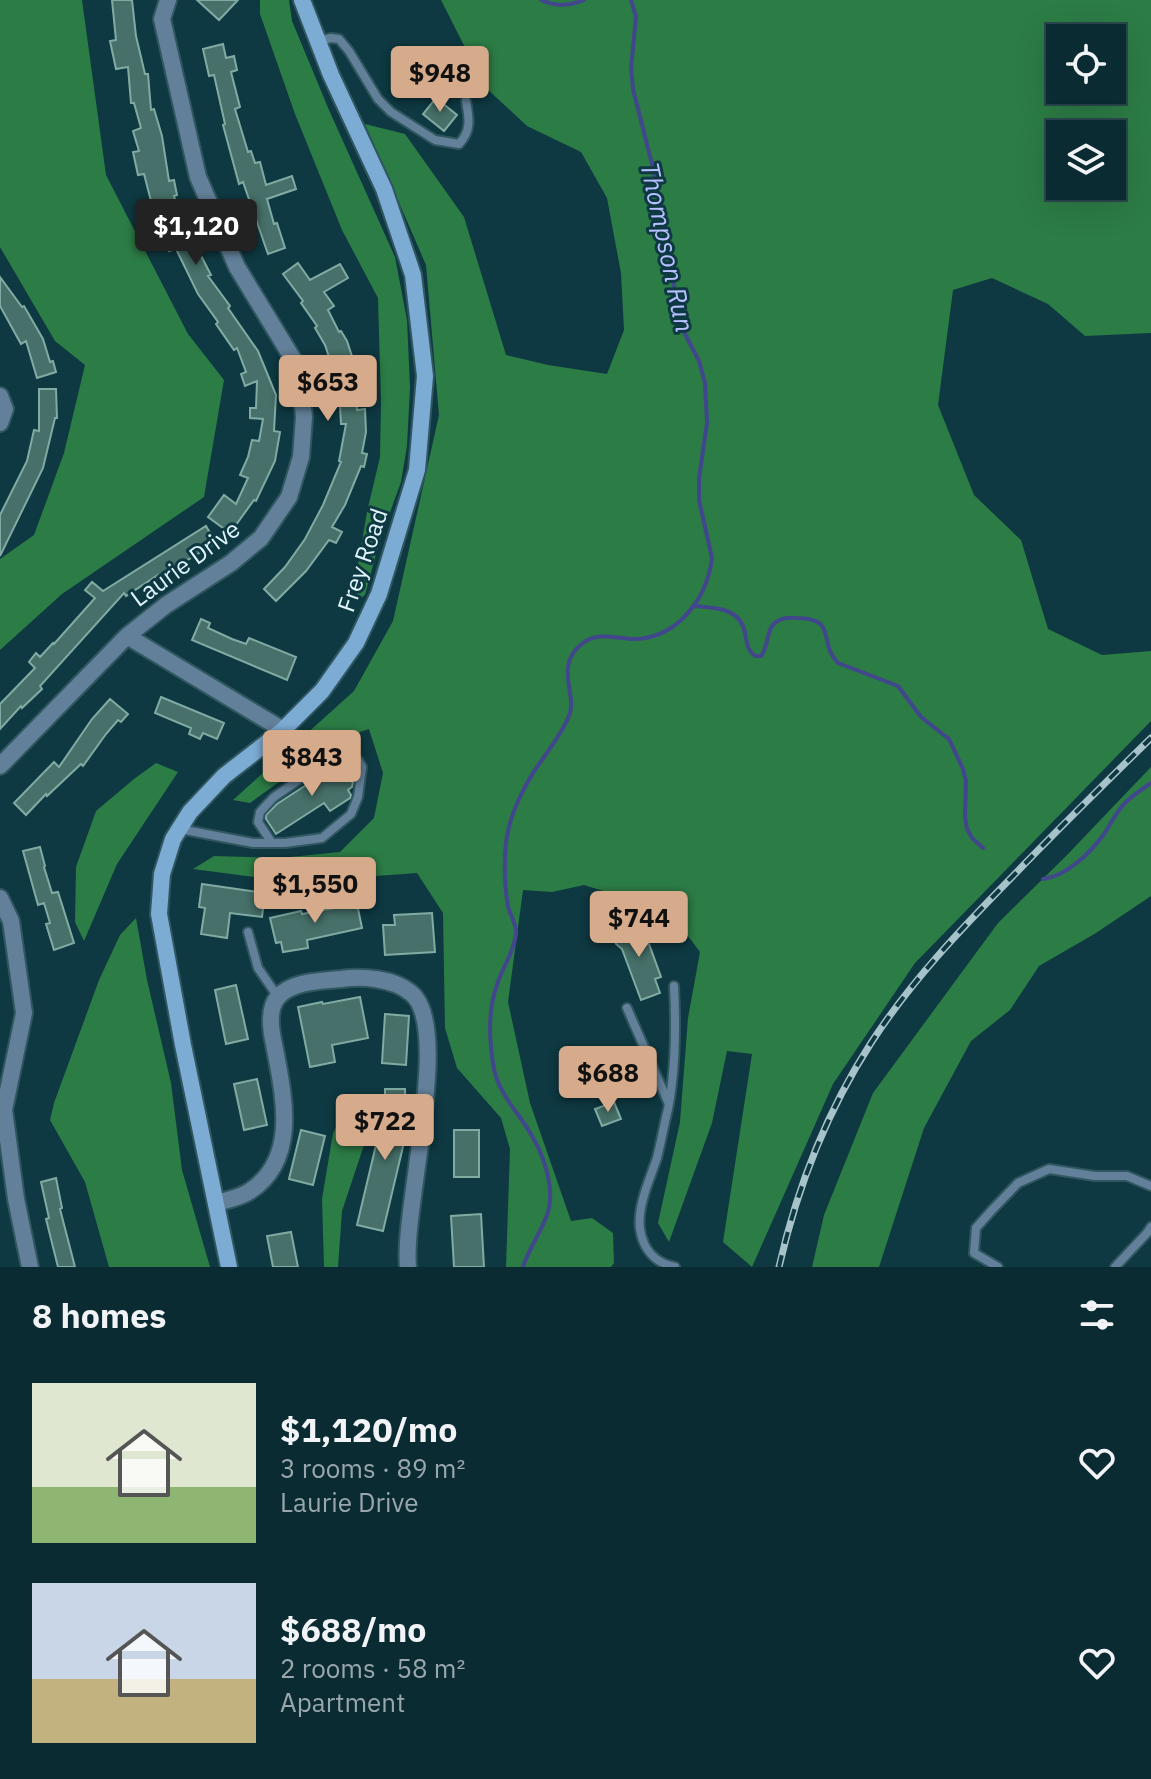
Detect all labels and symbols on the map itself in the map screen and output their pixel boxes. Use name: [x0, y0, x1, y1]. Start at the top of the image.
pin: $948: [393, 46, 487, 114]
water label: Thompson Run: [633, 159, 703, 335]
pin: $1,120: [131, 199, 261, 267]
pin: $653: [281, 355, 375, 423]
street label: Frey Road: [329, 504, 395, 616]
street label: Laurie Drive: [124, 512, 246, 614]
pin: $843: [265, 730, 359, 798]
pin: $1,550: [250, 857, 380, 925]
pin: $744: [592, 891, 686, 959]
pin: $688: [561, 1046, 655, 1114]
pin: $722: [338, 1094, 432, 1162]

